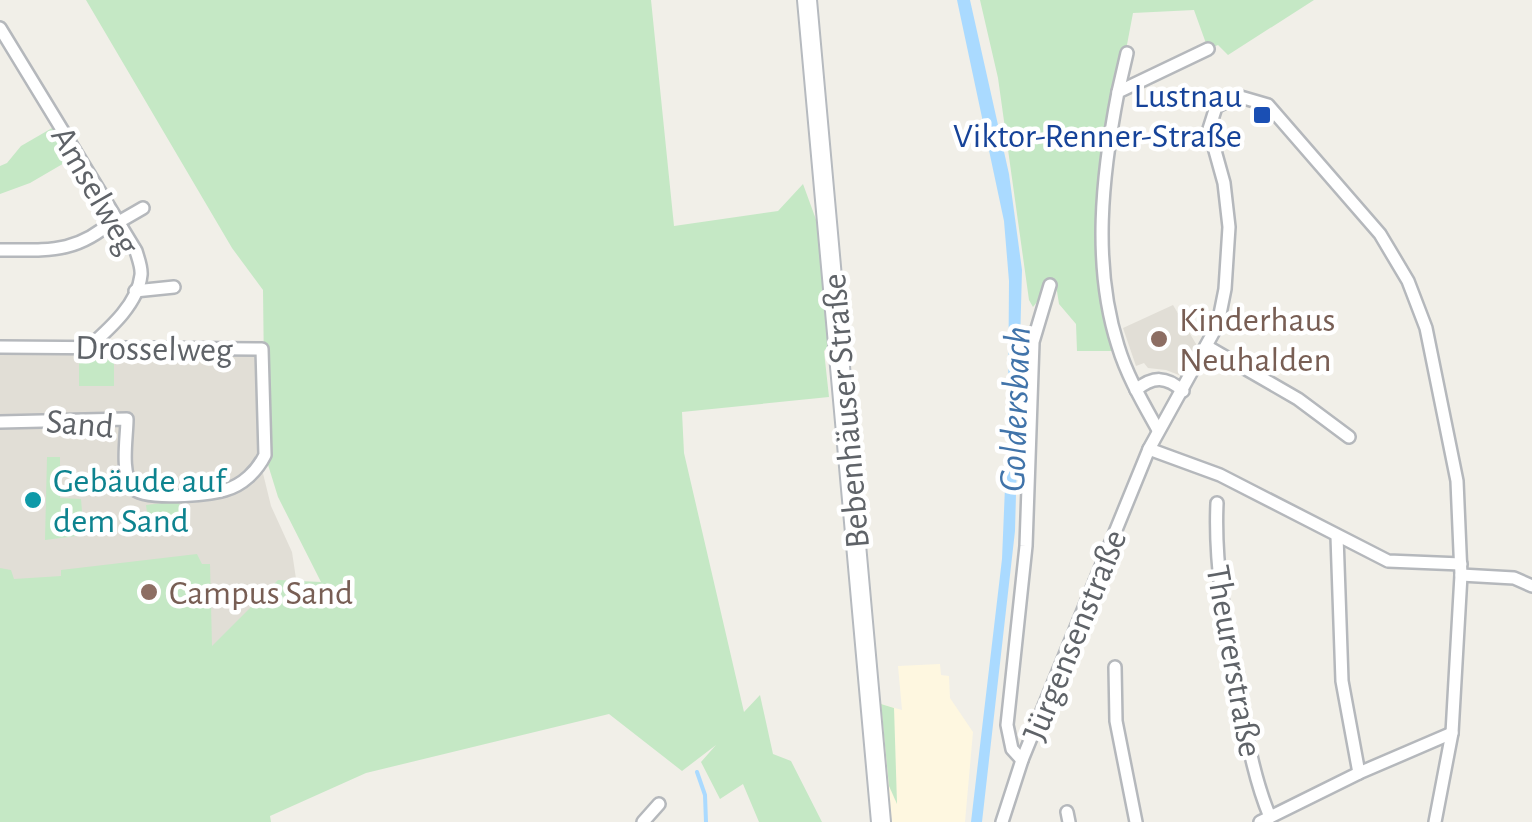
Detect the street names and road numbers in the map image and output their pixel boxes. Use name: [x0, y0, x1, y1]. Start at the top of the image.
street label: Amselweg: [44, 121, 145, 261]
street label: Bebenhäuser Straße: [817, 272, 876, 550]
street label: Drosselweg: [75, 331, 233, 368]
street label: Sand: [45, 404, 115, 445]
street label: Jürgensenstraße: [1017, 525, 1134, 746]
street label: Theurerstraße: [1199, 563, 1268, 760]

